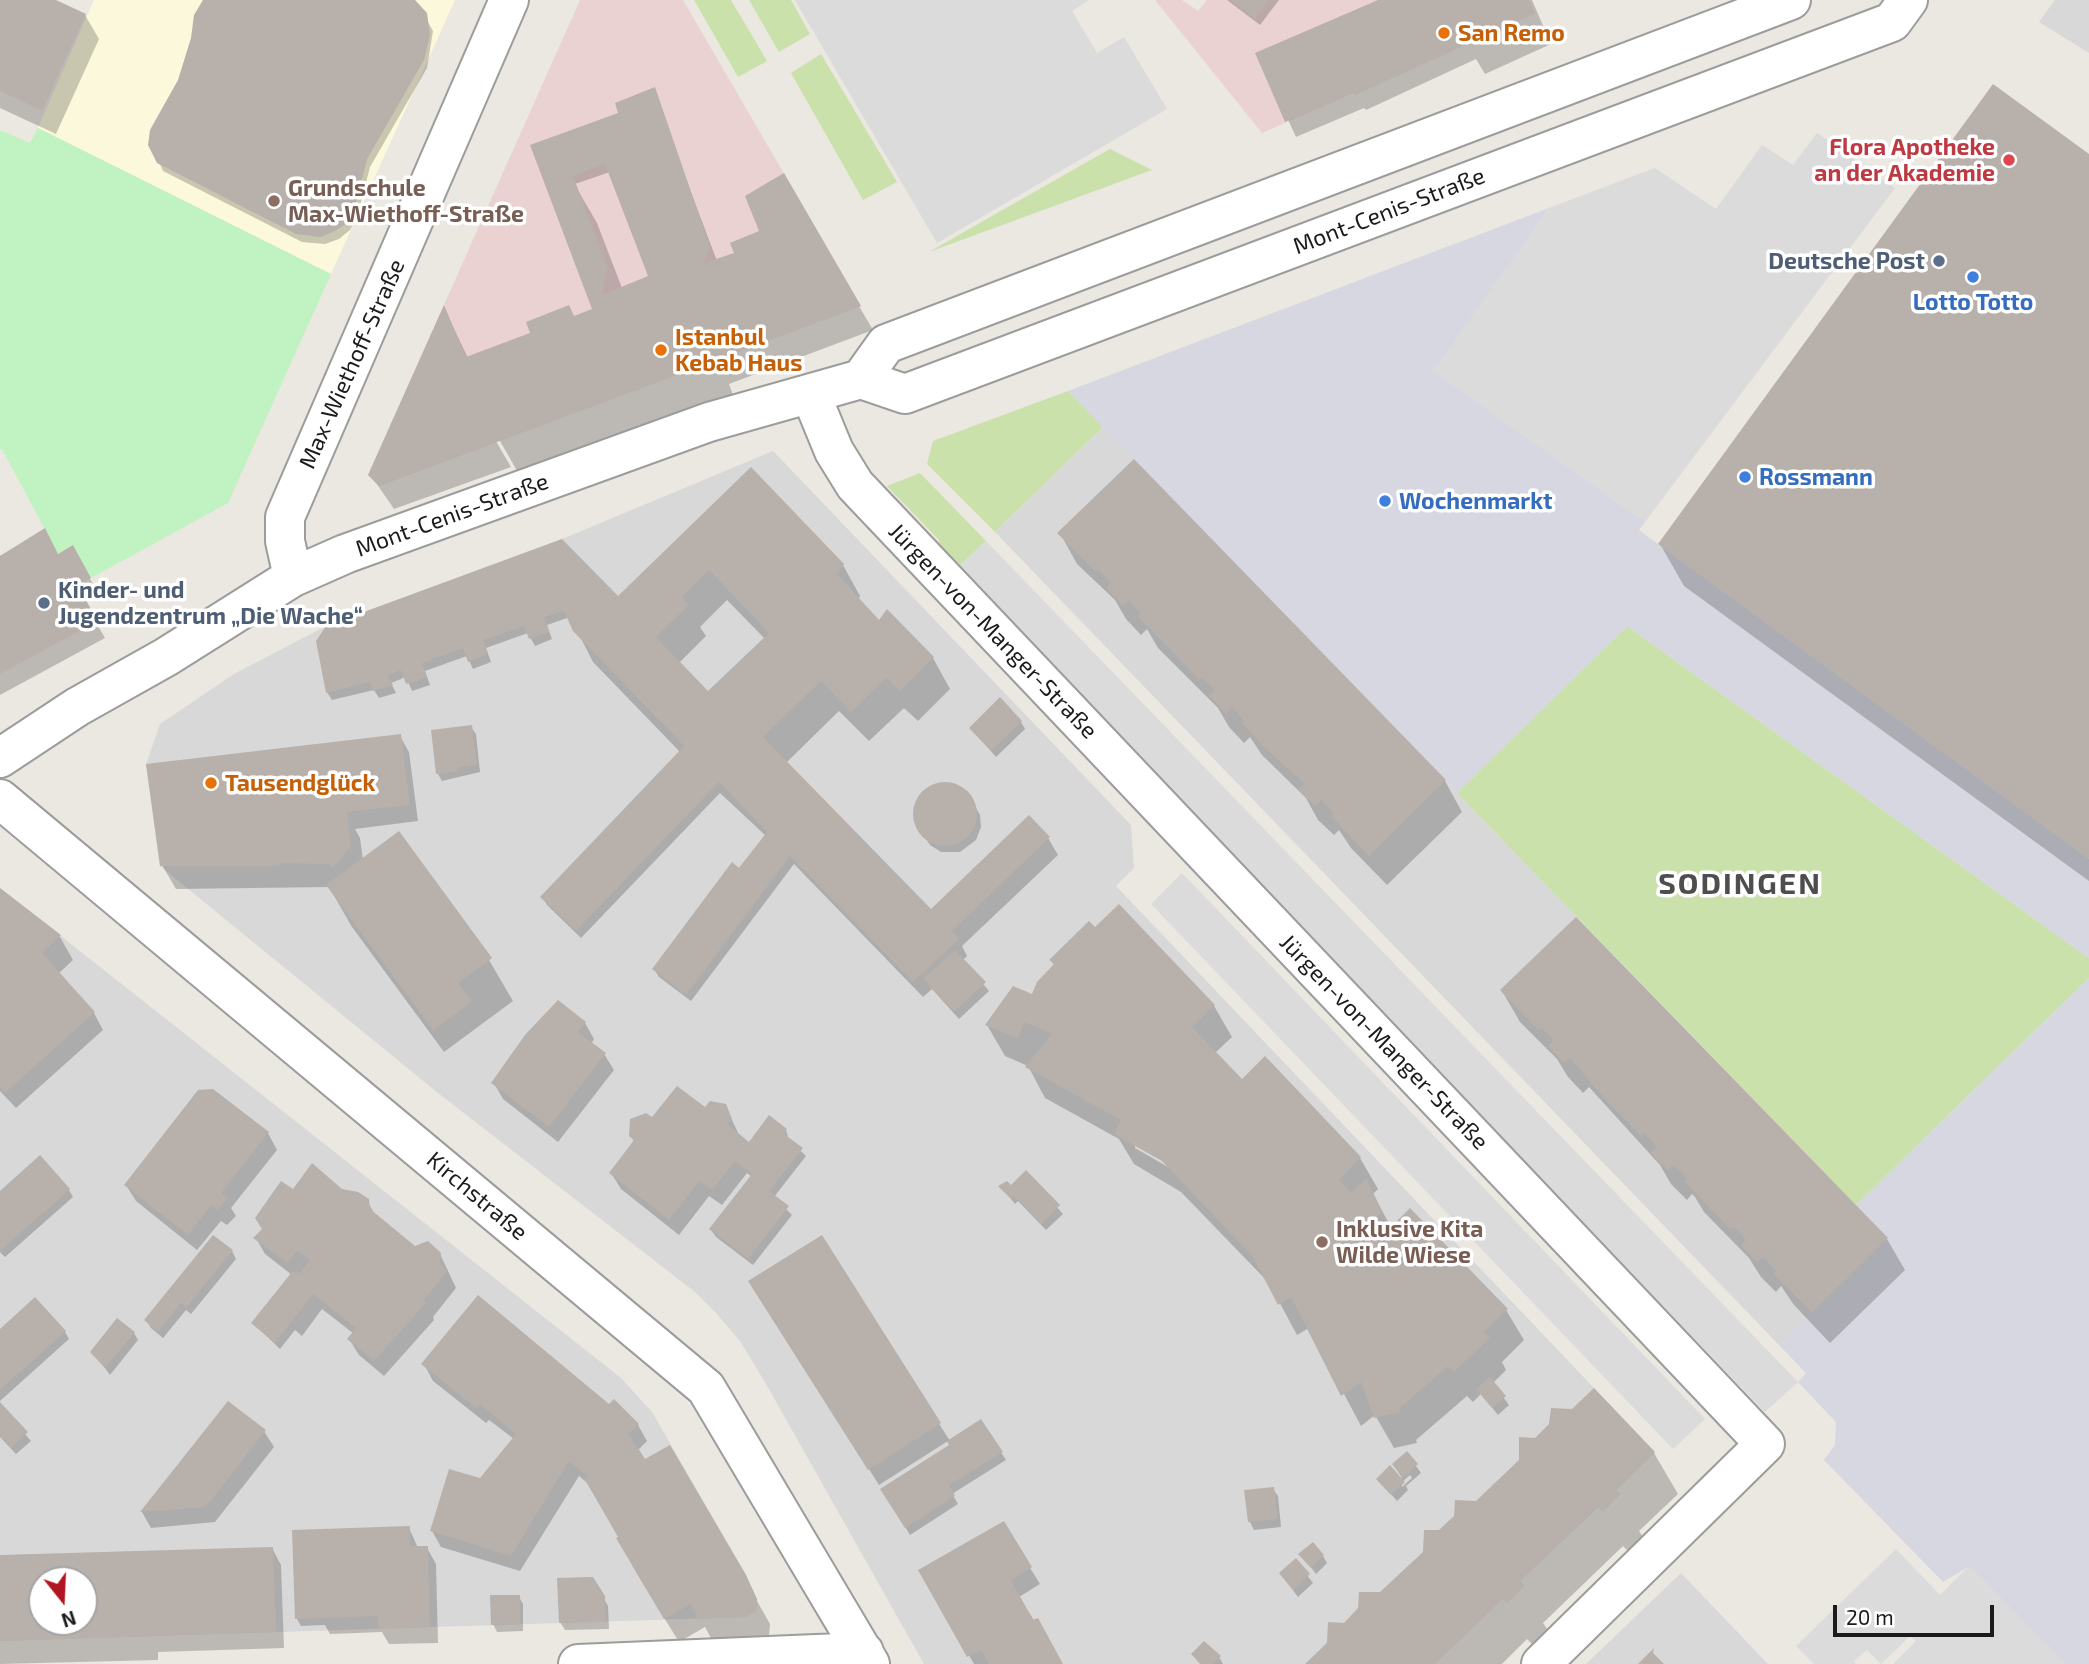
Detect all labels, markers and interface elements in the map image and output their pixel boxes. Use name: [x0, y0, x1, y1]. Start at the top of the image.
place label: San Remo: [1458, 19, 1565, 47]
marker: San Remo: [1436, 25, 1452, 41]
place label: Flora Apotheke an der Akademie: [1814, 133, 1995, 187]
marker: Flora Apotheke an der Akademie: [2001, 152, 2017, 168]
street label: Mont-Cenis-Straße: [1289, 162, 1489, 260]
place label: Grundschule Max-Wiethoff-Straße: [288, 174, 524, 228]
marker: Grundschule Max-Wiethoff-Straße: [266, 193, 282, 209]
place label: Deutsche Post: [1768, 247, 1925, 275]
marker: Deutsche Post: [1931, 253, 1947, 269]
street label: Max-Wiethoff-Straße: [293, 255, 411, 473]
marker: Lotto Totto: [1965, 269, 1981, 285]
place label: Lotto Totto: [1913, 288, 2033, 316]
place label: Istanbul Kebab Haus: [675, 323, 802, 377]
marker: Istanbul Kebab Haus: [653, 342, 669, 358]
place label: Rossmann: [1759, 463, 1873, 491]
street label: Mont-Cenis-Straße: [352, 467, 552, 563]
marker: Rossmann: [1737, 469, 1753, 485]
place label: Wochenmarkt: [1399, 487, 1552, 515]
marker: Wochenmarkt: [1377, 493, 1393, 509]
street label: Jürgen-von-Manger-Straße: [883, 518, 1103, 744]
place label: Kinder- und Jugendzentrum „Die Wache“: [58, 576, 363, 630]
marker: Kinder- und Jugendzentrum „Die Wache“: [36, 595, 52, 611]
place label: Tausendglück: [225, 769, 375, 797]
marker: Tausendglück: [203, 775, 219, 791]
district label: SODINGEN: [1659, 866, 1821, 902]
street label: Jürgen-von-Manger-Straße: [1274, 929, 1494, 1155]
street label: Kirchstraße: [421, 1146, 533, 1246]
place label: Inklusive Kita Wilde Wiese: [1336, 1215, 1483, 1269]
marker: Inklusive Kita Wilde Wiese: [1314, 1234, 1330, 1250]
north arrow: [28, 1566, 98, 1636]
scale bar: [1837, 1590, 1998, 1634]
text: 20 m: [1846, 1604, 1894, 1629]
text: N: [59, 1606, 79, 1633]

